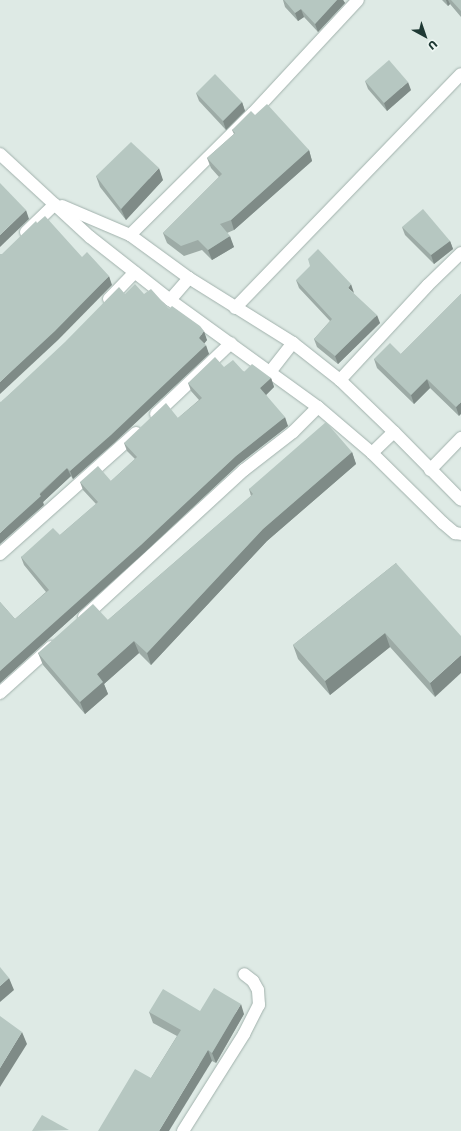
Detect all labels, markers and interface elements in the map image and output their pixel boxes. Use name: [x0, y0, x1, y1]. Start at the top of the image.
north arrow: [405, 16, 445, 56]
text: U: [426, 38, 440, 53]

